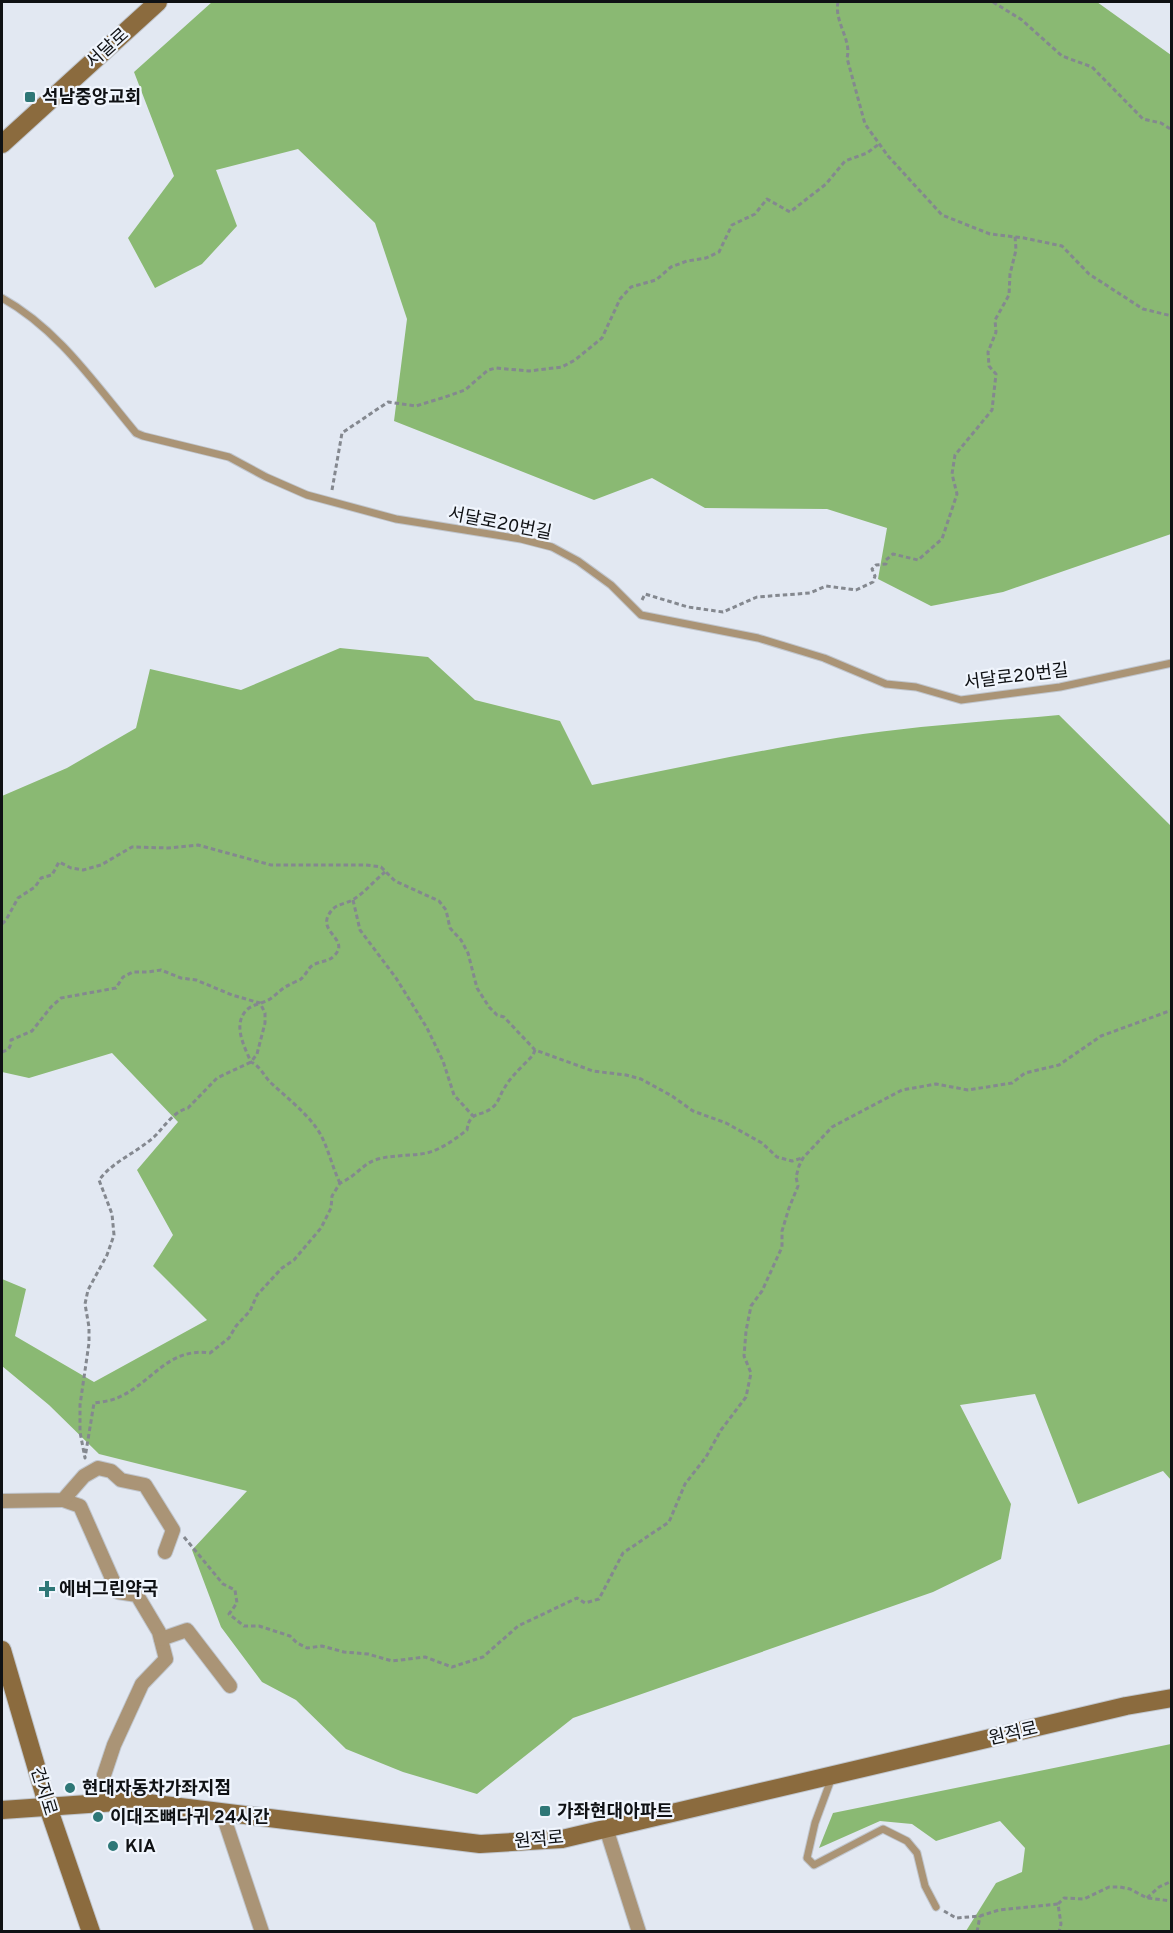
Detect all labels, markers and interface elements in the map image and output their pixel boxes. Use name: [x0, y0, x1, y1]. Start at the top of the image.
street label: 서달로: [82, 24, 134, 74]
place label: 석남중앙교회: [42, 87, 141, 110]
marker: 석남중앙교회: [23, 90, 37, 104]
street label: 서달로20번길: [446, 503, 554, 546]
street label: 서달로20번길: [962, 660, 1070, 695]
place label: 에버그린약국: [59, 1579, 158, 1602]
marker: 에버그린약국: [40, 1582, 54, 1596]
street label: 원적로: [987, 1718, 1040, 1751]
street label: 건지로: [24, 1764, 61, 1819]
place label: 현대자동차가좌지점: [82, 1778, 231, 1801]
marker: 현대자동차가좌지점: [63, 1781, 77, 1795]
place label: 가좌현대아파트: [557, 1801, 673, 1824]
marker: 가좌현대아파트: [538, 1804, 552, 1818]
place label: 이대조뼈다귀 24시간: [110, 1807, 270, 1830]
marker: 이대조뼈다귀 24시간: [91, 1810, 105, 1824]
street label: 원적로: [513, 1827, 565, 1854]
place label: KIA: [125, 1836, 156, 1859]
marker: KIA: [106, 1839, 120, 1853]

